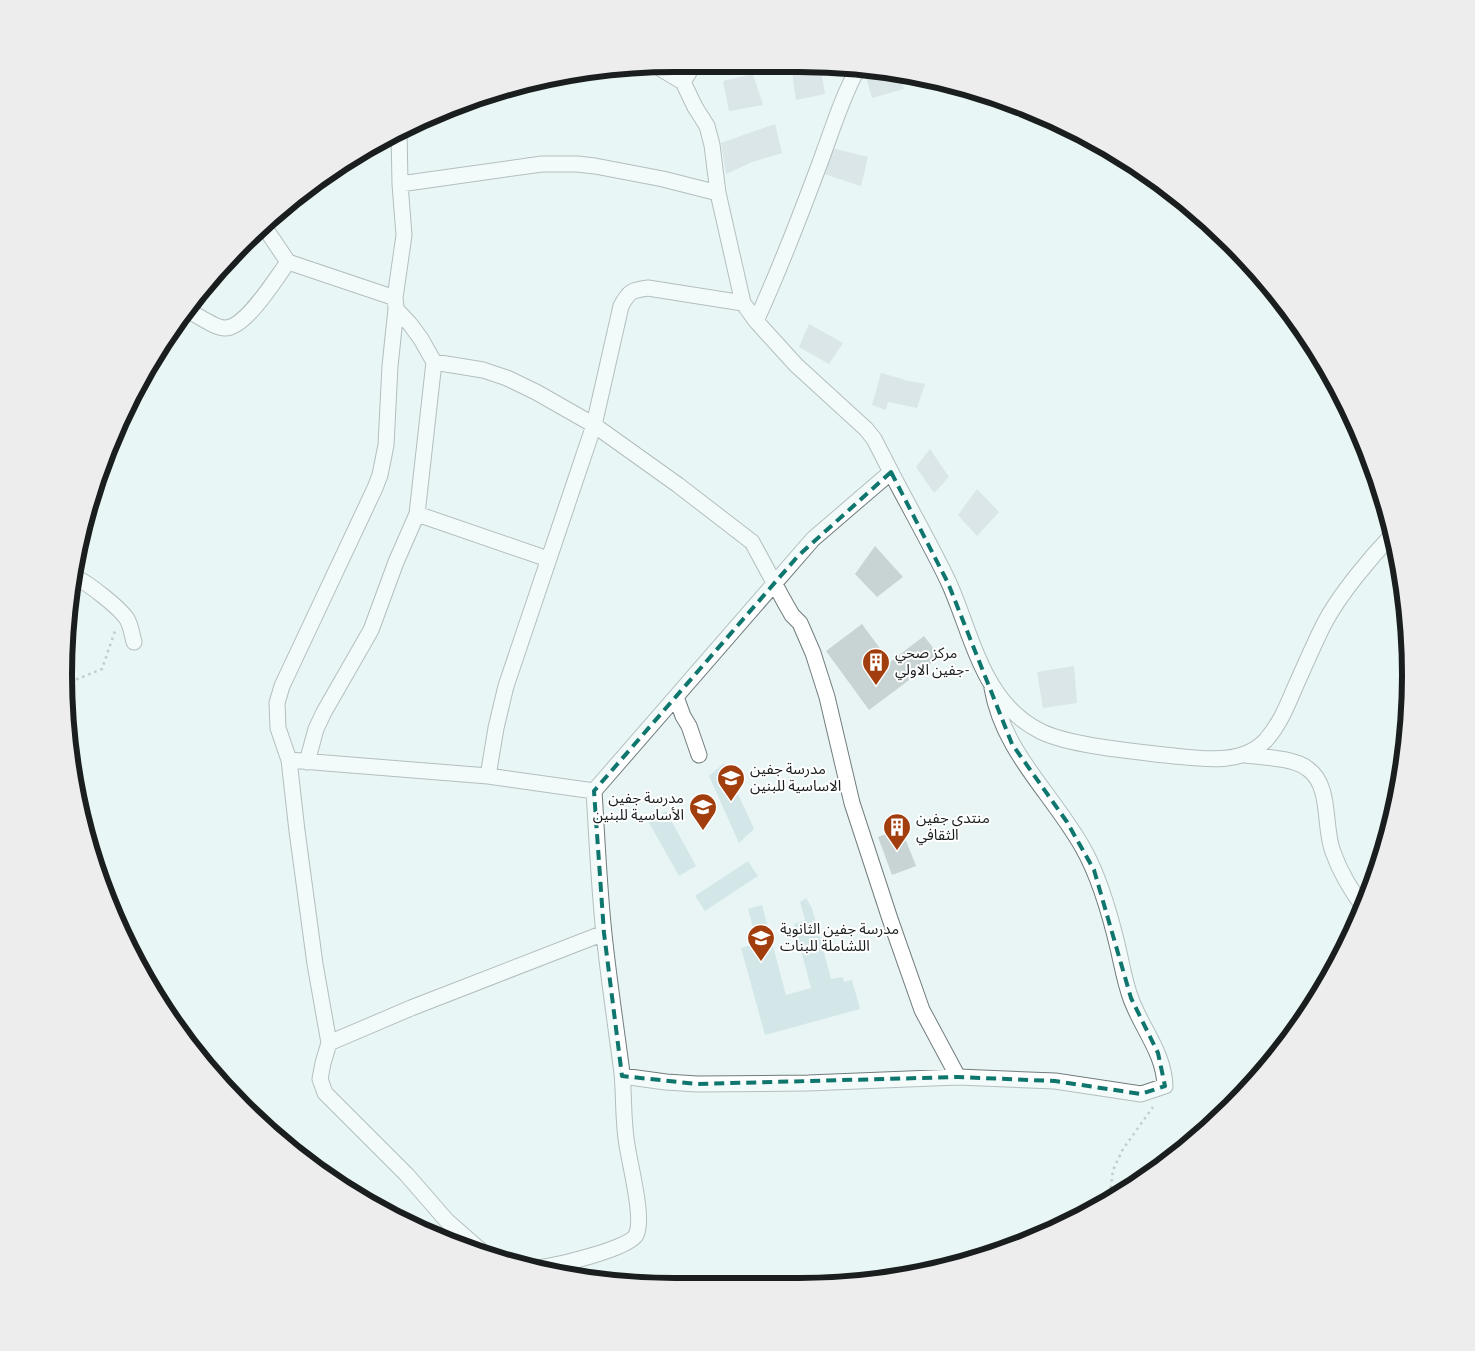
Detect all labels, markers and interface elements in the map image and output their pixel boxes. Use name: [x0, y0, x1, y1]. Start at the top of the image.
place label: مركز صحي جفين الاولي-: [895, 643, 970, 681]
building icon: مركز صحي جفين الاولي-: [861, 647, 891, 686]
place label: مدرسة جفين الاساسية للبنين: [750, 759, 841, 797]
school or university icon: مدرسة جفين الاساسية للبنين: [716, 763, 746, 802]
place label: مدرسة جفين الأساسية للبنين: [593, 788, 684, 826]
school or university icon: مدرسة جفين الأساسية للبنين: [688, 792, 718, 831]
place label: منتدى جفين الثقافي: [916, 808, 990, 846]
building icon: منتدى جفين الثقافي: [882, 812, 912, 851]
place label: مدرسة جفين الثانوية اللشاملة للبنات: [780, 919, 899, 957]
school or university icon: مدرسة جفين الثانوية اللشاملة للبنات: [746, 923, 776, 962]

